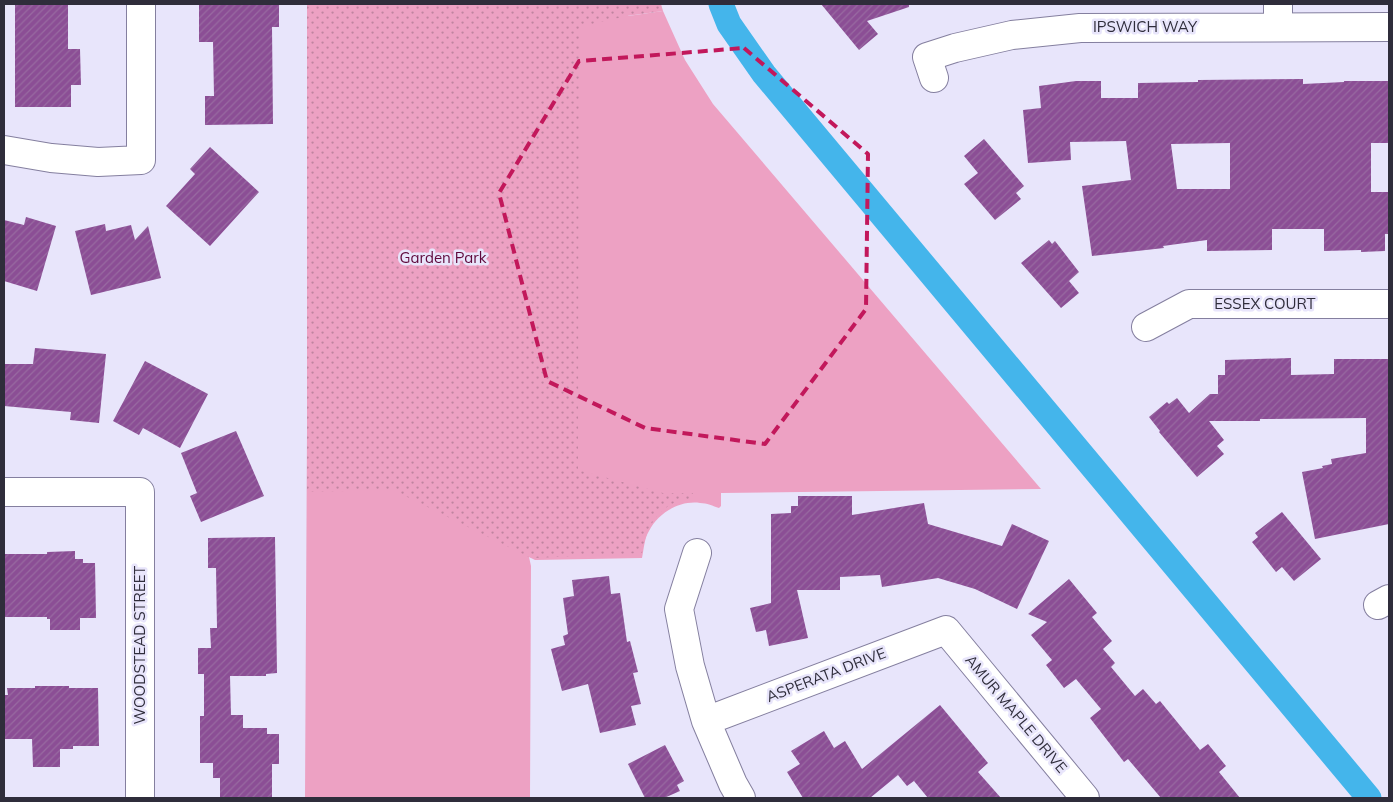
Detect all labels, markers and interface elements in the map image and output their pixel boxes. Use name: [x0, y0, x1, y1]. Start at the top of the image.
street label: IPSWICH WAY: [1093, 17, 1198, 36]
park label: Garden Park: [400, 248, 487, 267]
street label: ESSEX COURT: [1214, 294, 1316, 313]
street label: WOODSTEAD STREET: [130, 566, 149, 724]
street label: ASPERATA DRIVE: [763, 643, 888, 706]
street label: AMUR MAPLE DRIVE: [961, 651, 1071, 777]

